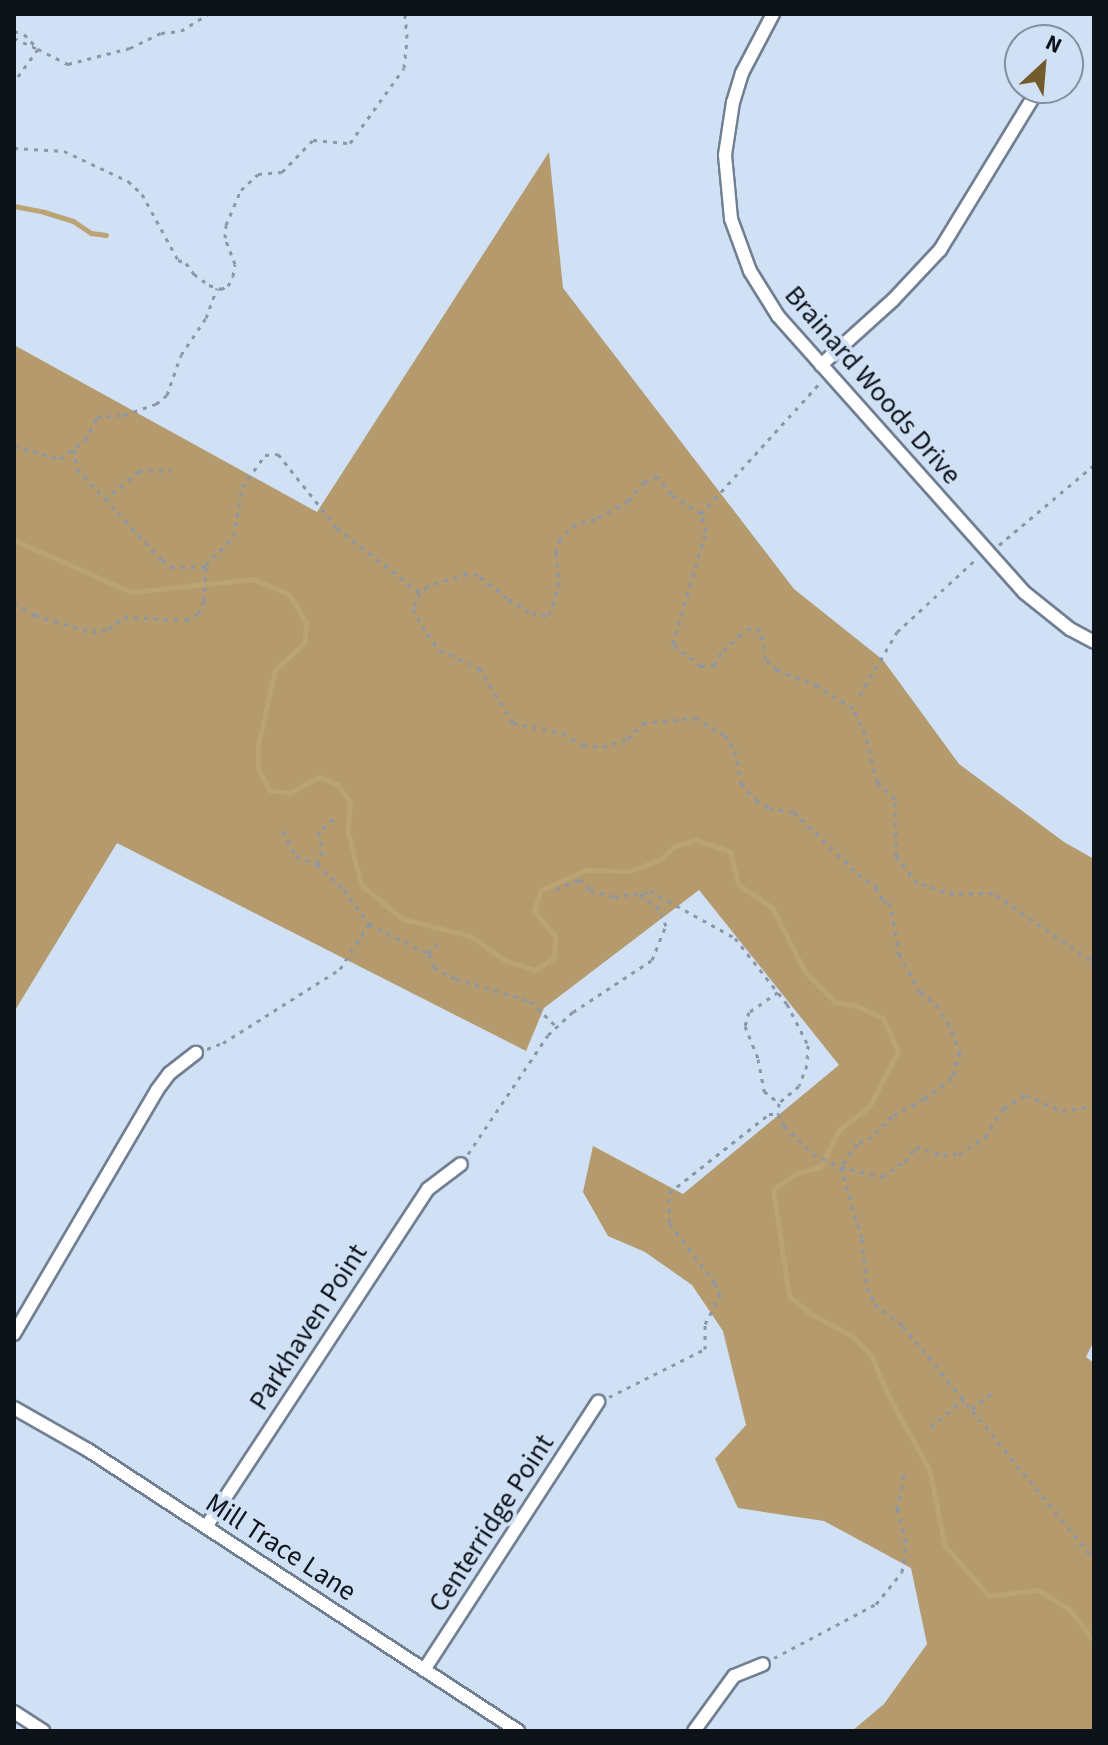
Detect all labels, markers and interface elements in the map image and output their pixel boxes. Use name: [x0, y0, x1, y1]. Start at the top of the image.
north arrow: [1004, 24, 1084, 104]
text: N: [1040, 27, 1067, 62]
street label: Brainard Woods Drive: [778, 279, 968, 491]
street label: Parkhaven Point: [242, 1238, 374, 1416]
street label: Centerridge Point: [421, 1428, 561, 1618]
street label: Mill Trace Lane: [199, 1486, 363, 1608]

